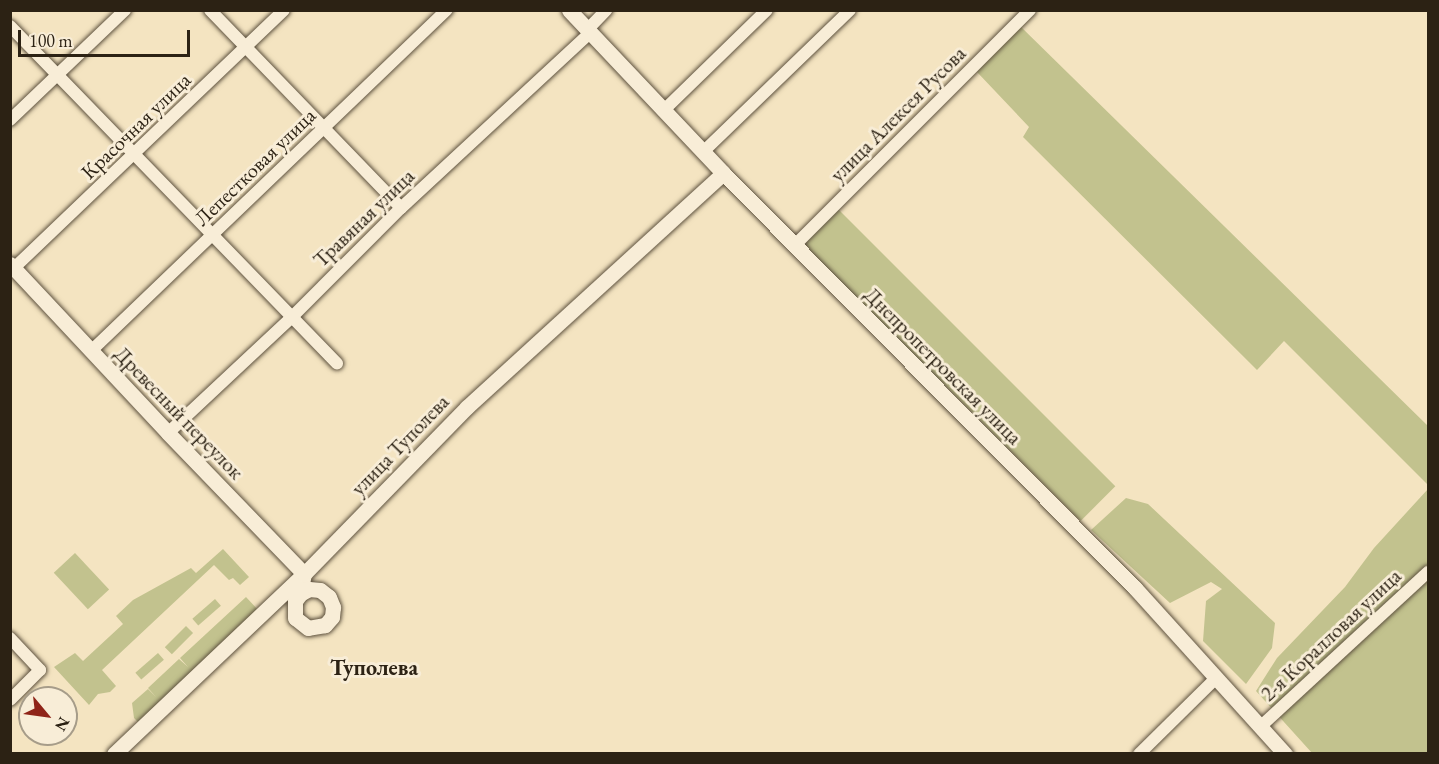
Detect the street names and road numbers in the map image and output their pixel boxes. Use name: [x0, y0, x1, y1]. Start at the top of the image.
street label: улица Алексея Русова: [825, 41, 971, 187]
street label: Красочная улица: [76, 67, 196, 185]
street label: Лепестковая улица: [189, 103, 321, 231]
street label: Травяная улица: [308, 163, 420, 273]
street label: Днепропетровская улица: [859, 282, 1027, 450]
street label: Древесный переулок: [109, 341, 249, 485]
street label: улица Туполева: [346, 389, 454, 501]
street label: 2-я Коралловая улица: [1256, 564, 1406, 706]

